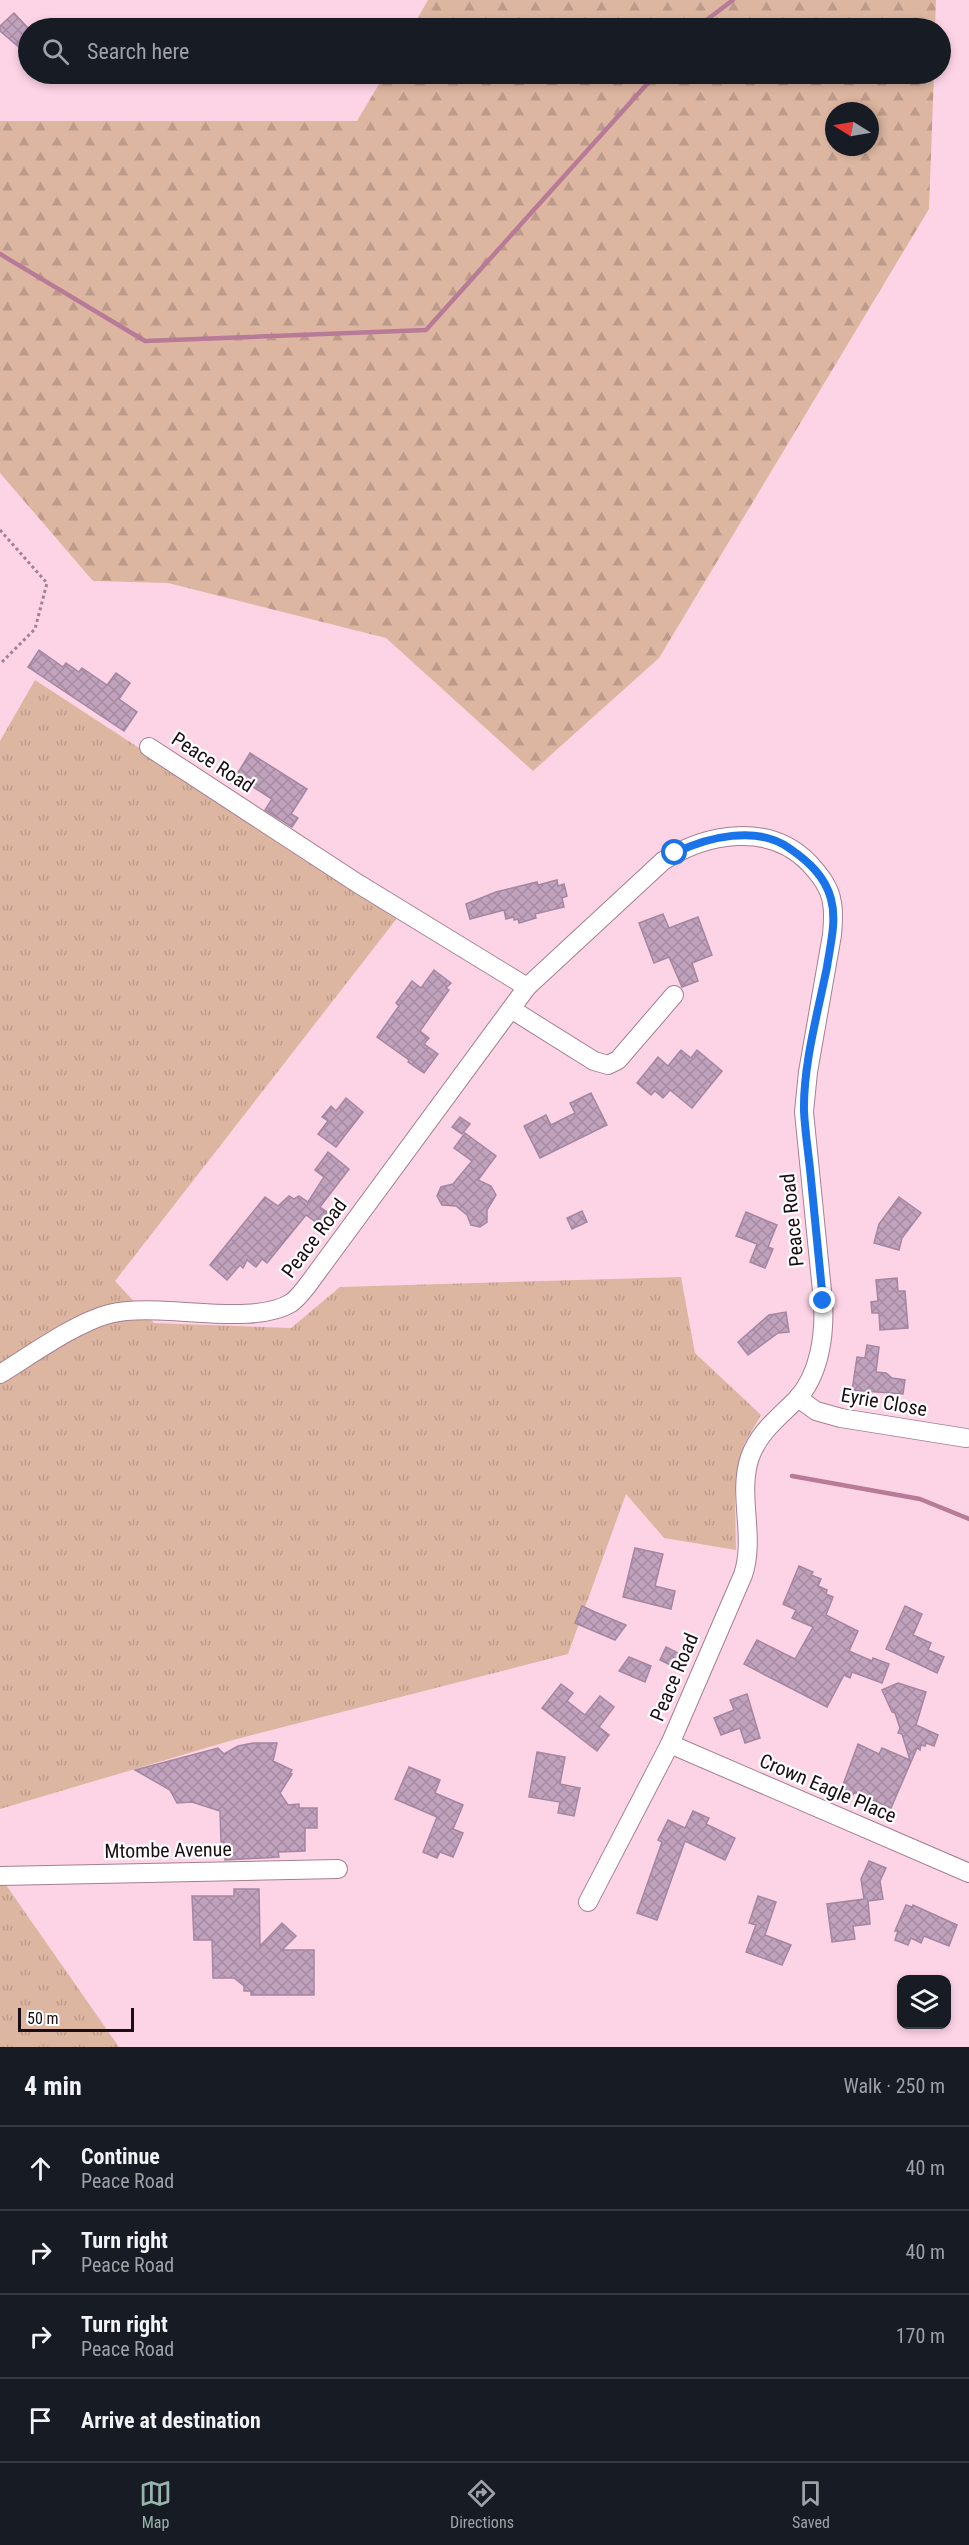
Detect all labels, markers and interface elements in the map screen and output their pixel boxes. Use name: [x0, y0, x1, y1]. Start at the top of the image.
search box: [18, 18, 951, 84]
icon: search: [39, 35, 72, 68]
text: Search here: [87, 39, 189, 64]
north arrow: [825, 102, 879, 156]
street label: Peace Road: [167, 727, 259, 797]
route start: [661, 839, 687, 865]
street label: Peace Road: [775, 1172, 809, 1268]
street label: Peace Road: [276, 1194, 352, 1282]
route end: [809, 1287, 835, 1313]
street label: Eyrie Close: [839, 1383, 929, 1421]
street label: Peace Road: [645, 1629, 703, 1725]
street label: Crown Eagle Place: [756, 1748, 900, 1828]
street label: Mtombe Avenue: [104, 1837, 232, 1863]
map controls: [897, 1975, 951, 2029]
button: layers: [897, 1975, 951, 2029]
scale bar: [18, 2005, 134, 2032]
text: 50 m: [27, 2009, 59, 2028]
text: 4 min: [24, 2071, 82, 2101]
text: Walk · 250 m: [844, 2074, 945, 2098]
text: Continue: [81, 2144, 160, 2169]
icon: ahead: [24, 2152, 57, 2185]
text: 40 m: [906, 2156, 945, 2180]
text: Peace Road: [81, 2169, 174, 2193]
text: Turn right: [81, 2228, 168, 2253]
icon: right: [24, 2236, 57, 2269]
text: 40 m: [906, 2240, 945, 2264]
text: Peace Road: [81, 2253, 174, 2277]
text: Turn right: [81, 2312, 168, 2337]
icon: right: [24, 2320, 57, 2353]
text: 170 m: [896, 2324, 945, 2348]
text: Peace Road: [81, 2337, 174, 2361]
icon: arrive: [24, 2404, 57, 2437]
text: Arrive at destination: [81, 2408, 261, 2433]
tab: Map: [139, 2477, 172, 2532]
tab: Directions: [450, 2477, 514, 2532]
tab: Saved: [792, 2477, 830, 2532]

